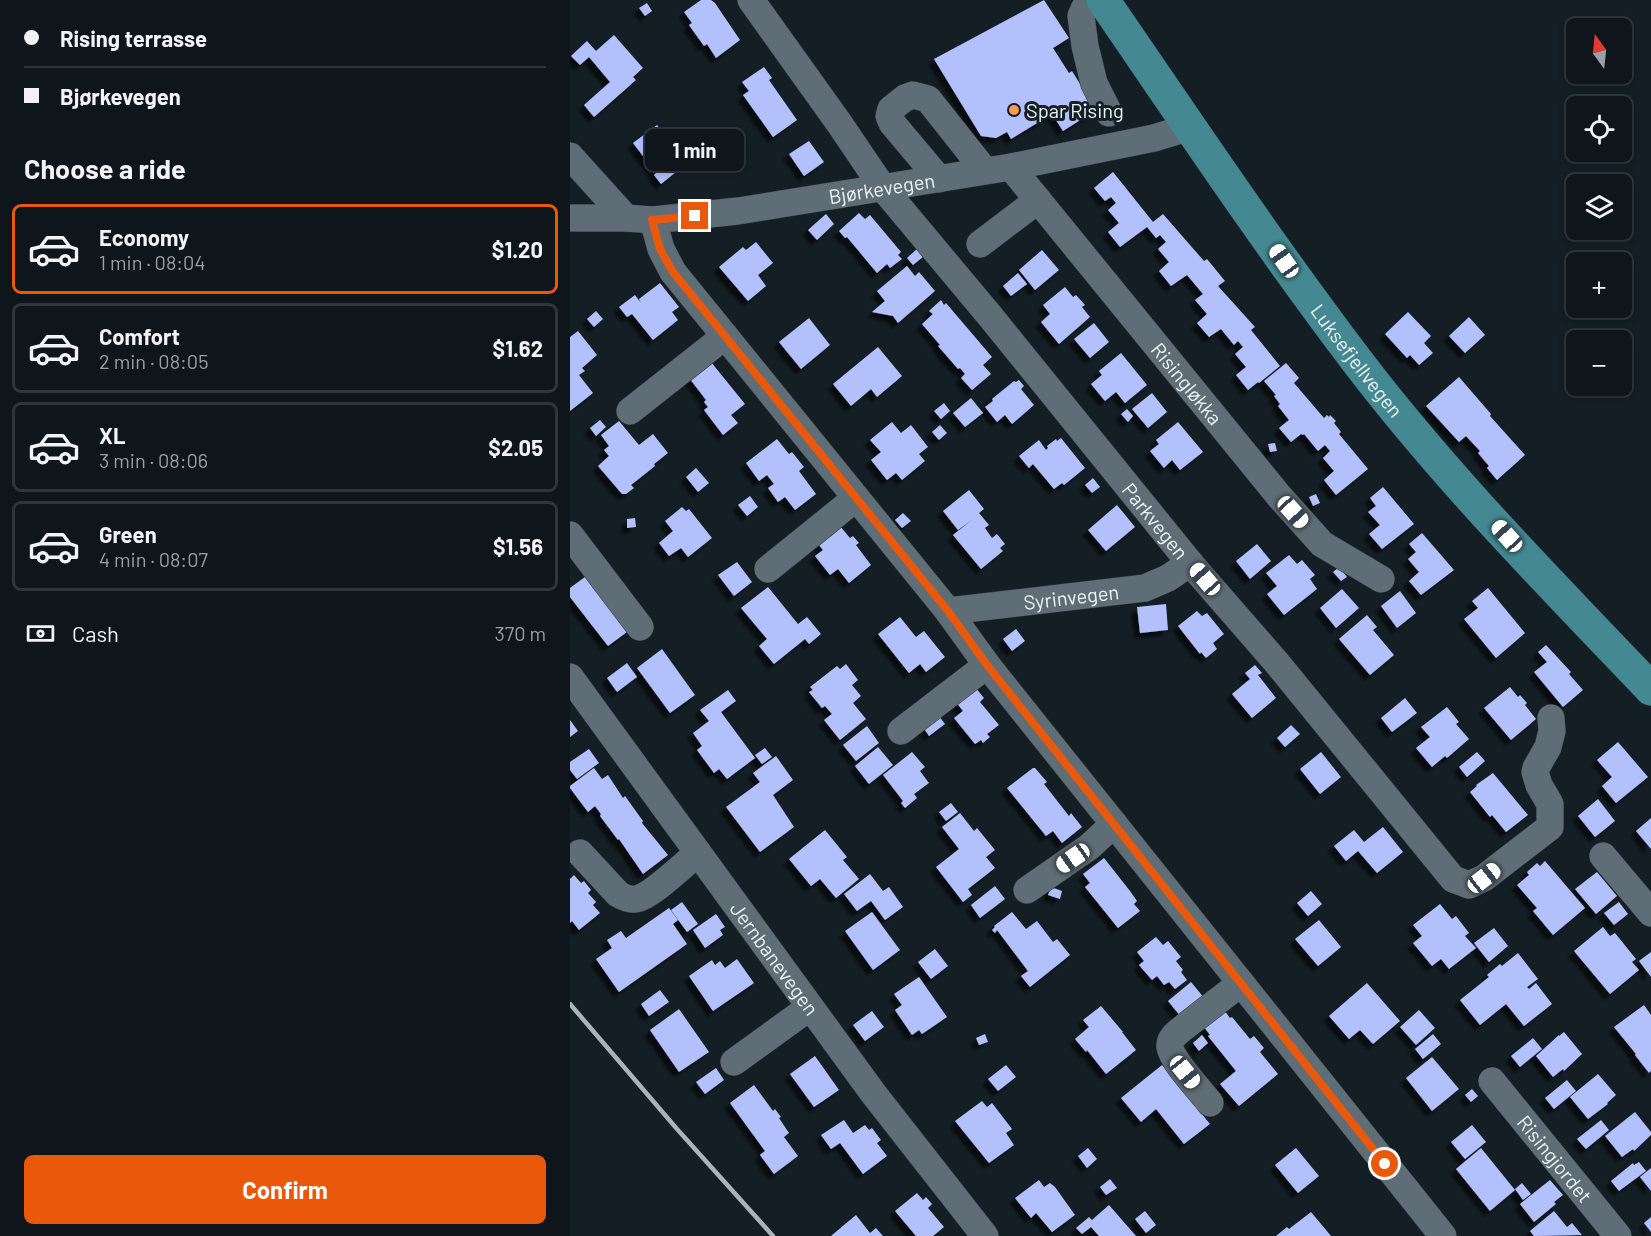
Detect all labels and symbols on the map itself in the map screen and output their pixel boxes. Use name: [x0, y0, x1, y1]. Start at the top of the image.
north arrow: [1566, 18, 1632, 84]
place label: Spar Rising: [1026, 98, 1124, 122]
marker: Spar Rising: [1007, 103, 1021, 117]
callout: 1 min: [646, 129, 744, 171]
street label: Bjørkevegen: [827, 167, 936, 208]
route end: [681, 202, 708, 229]
car: [1266, 241, 1302, 281]
street label: Luksefjellvegen: [1306, 299, 1408, 422]
street label: Risingløkka: [1147, 337, 1228, 429]
street label: Parkvegen: [1118, 478, 1194, 564]
car: [1274, 493, 1312, 531]
car: [1488, 517, 1526, 555]
car: [1186, 560, 1224, 598]
street label: Syrinvegen: [1022, 579, 1120, 614]
car: [1053, 840, 1093, 876]
car: [1464, 860, 1504, 896]
street label: Jernbanevegen: [726, 897, 824, 1020]
car: [1167, 1052, 1203, 1092]
street label: Risingjordet: [1513, 1110, 1598, 1207]
route start: [1371, 1150, 1398, 1177]

